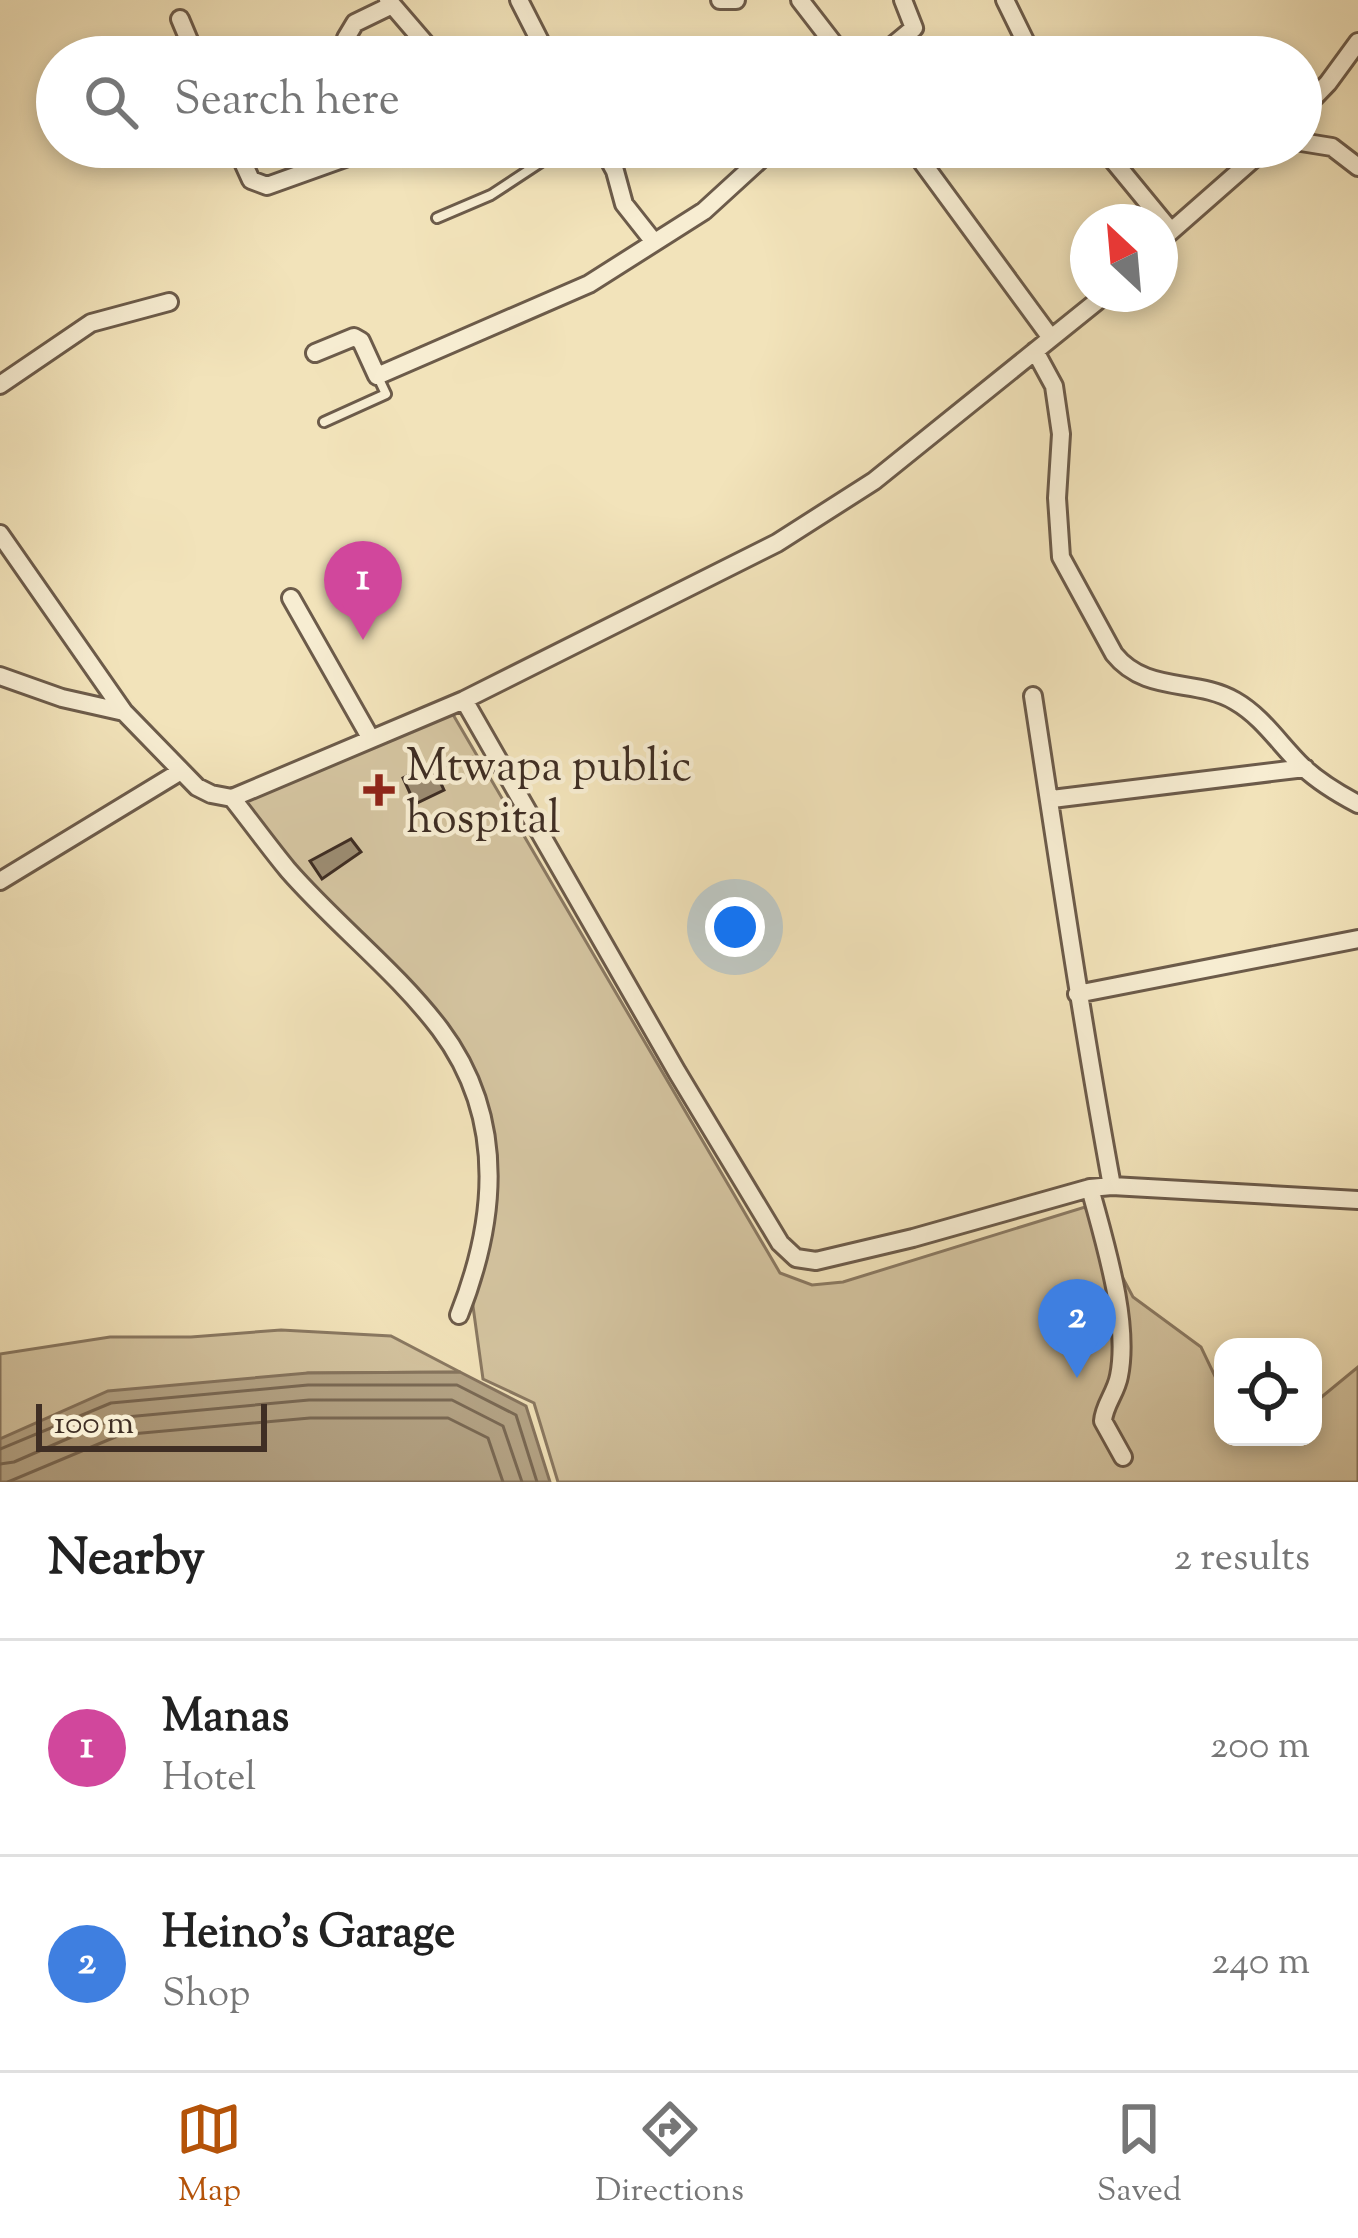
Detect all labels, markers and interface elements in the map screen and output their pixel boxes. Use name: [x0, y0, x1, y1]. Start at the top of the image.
search box: [36, 36, 1322, 168]
icon: search: [78, 69, 144, 135]
text: Search here: [174, 70, 400, 135]
north arrow: [1070, 204, 1178, 312]
pin: 1: [324, 541, 402, 640]
place label: Mtwapa public hospital: [406, 737, 692, 854]
marker: Mtwapa public hospital: [363, 774, 395, 806]
your location: [705, 897, 765, 957]
pin: 2: [1038, 1279, 1116, 1378]
map controls: [1214, 1338, 1322, 1446]
button: locate: [1214, 1338, 1322, 1446]
scale bar: [36, 1398, 267, 1451]
text: 100 m: [54, 1401, 134, 1449]
text: Nearby: [48, 1524, 205, 1597]
text: 2 results: [1174, 1532, 1310, 1588]
text: Manas: [162, 1687, 289, 1752]
text: 1: [80, 1720, 94, 1776]
text: 200 m: [1210, 1720, 1310, 1776]
text: Hotel: [162, 1752, 256, 1808]
text: Heino's Garage: [162, 1903, 455, 1968]
text: 2: [78, 1936, 96, 1992]
text: 240 m: [1211, 1936, 1310, 1992]
text: Shop: [162, 1968, 250, 2024]
tab: Map: [176, 2096, 242, 2216]
tab: Directions: [595, 2096, 744, 2216]
tab: Saved: [1097, 2096, 1182, 2216]

